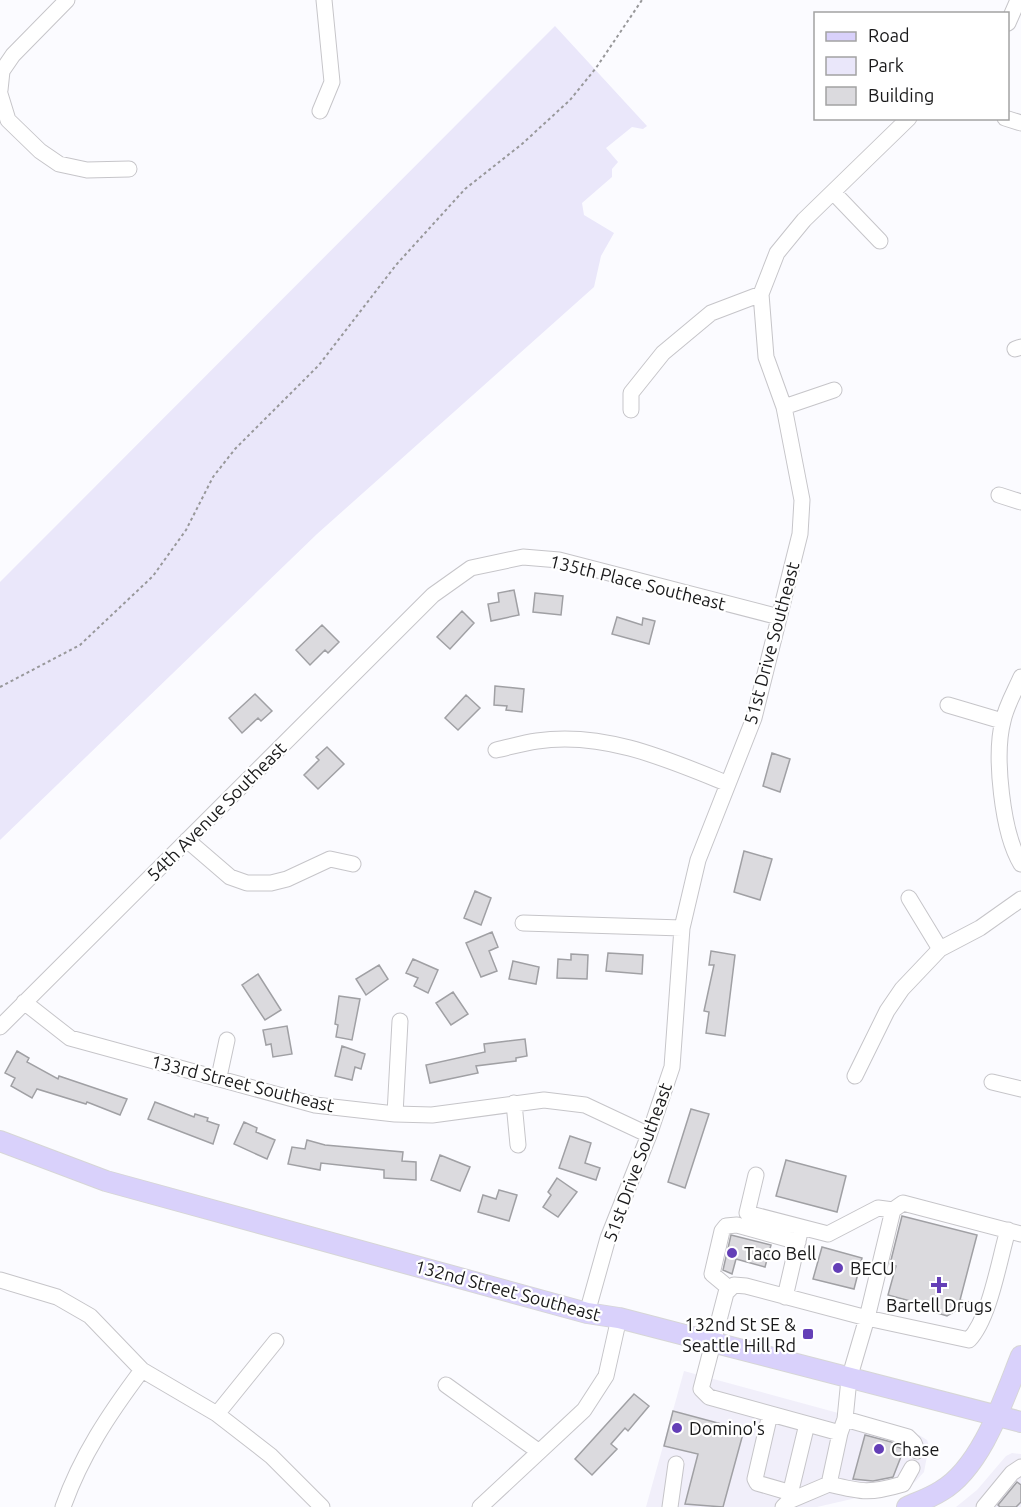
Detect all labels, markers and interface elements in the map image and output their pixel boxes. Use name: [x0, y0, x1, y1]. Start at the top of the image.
legend: [814, 12, 1009, 120]
text: Road: [868, 25, 910, 45]
text: Park: [868, 55, 904, 75]
text: Building: [868, 85, 934, 105]
street label: 135th Place Southeast: [548, 550, 728, 614]
street label: 51st Drive Southeast: [740, 559, 802, 727]
street label: 54th Avenue Southeast: [142, 737, 290, 885]
street label: 133rd Street Southeast: [149, 1051, 337, 1115]
street label: 51st Drive Southeast: [599, 1080, 675, 1244]
place label: Taco Bell: [744, 1243, 817, 1263]
marker: Taco Bell: [725, 1246, 739, 1260]
street label: 132nd Street Southeast: [413, 1256, 603, 1324]
place label: BECU: [850, 1258, 895, 1278]
marker: BECU: [831, 1261, 845, 1275]
marker: Bartell Drugs: [932, 1278, 946, 1292]
place label: Bartell Drugs: [886, 1295, 992, 1315]
place label: 132nd St SE & Seattle Hill Rd: [682, 1314, 796, 1355]
marker: 132nd St SE & Seattle Hill Rd: [801, 1327, 815, 1341]
place label: Domino's: [689, 1418, 765, 1438]
marker: Domino's: [670, 1421, 684, 1435]
place label: Chase: [891, 1439, 939, 1459]
marker: Chase: [872, 1442, 886, 1456]

